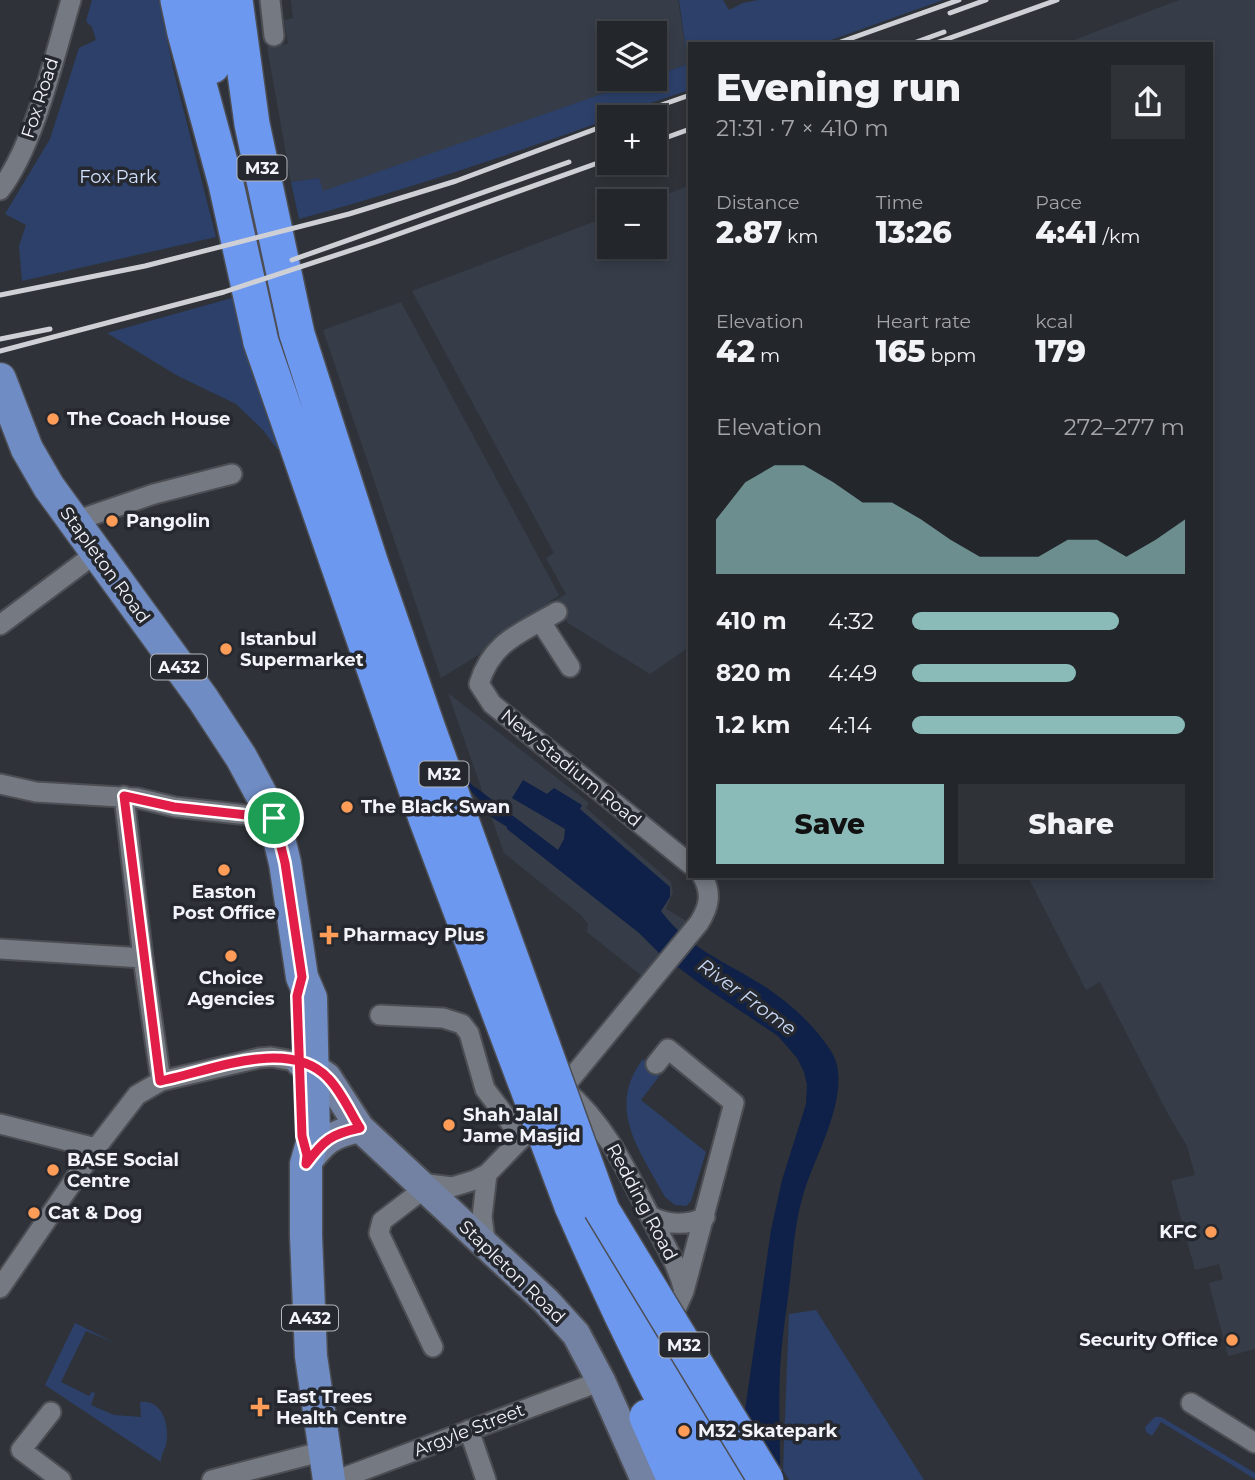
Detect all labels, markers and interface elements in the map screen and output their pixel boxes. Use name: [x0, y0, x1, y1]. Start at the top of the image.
map controls: [597, 21, 667, 259]
button: layers: [597, 21, 667, 91]
street label: Fox Road: [17, 55, 63, 141]
text: Evening run: [716, 64, 961, 111]
button: share: [1111, 65, 1185, 139]
button: +: [597, 105, 667, 175]
text: 21:31 · 7 × 410 m: [716, 114, 889, 142]
road number: M32: [238, 156, 286, 180]
park label: Fox Park: [79, 166, 157, 188]
button: −: [597, 189, 667, 259]
text: Distance: [716, 191, 799, 214]
text: Time: [876, 191, 923, 214]
text: Pace: [1035, 191, 1082, 214]
text: 2.87: [716, 214, 782, 251]
text: 13:26: [876, 214, 952, 251]
text: 4:41: [1035, 214, 1098, 251]
text: km: [782, 225, 818, 248]
text: /km: [1098, 225, 1140, 248]
text: Elevation: [716, 310, 804, 333]
text: Heart rate: [876, 310, 971, 333]
text: kcal: [1035, 310, 1073, 333]
text: 42: [716, 333, 755, 370]
text: 165: [876, 333, 926, 370]
text: 179: [1035, 333, 1086, 370]
text: m: [755, 344, 780, 367]
text: bpm: [926, 344, 976, 367]
place label: The Coach House: [67, 408, 230, 430]
marker: The Coach House: [45, 411, 61, 427]
text: Elevation: [716, 413, 822, 441]
text: 272–277 m: [1064, 413, 1185, 441]
street label: Stapleton Road: [55, 502, 155, 628]
place label: Pangolin: [126, 510, 210, 532]
marker: Pangolin: [104, 513, 120, 529]
text: 410 m: [716, 607, 787, 635]
text: 4:32: [828, 607, 874, 635]
place label: Istanbul Supermarket: [240, 628, 364, 671]
marker: Istanbul Supermarket: [218, 641, 234, 657]
road number: A432: [151, 654, 207, 680]
text: 820 m: [716, 659, 791, 687]
text: 4:49: [828, 659, 877, 687]
street label: New Stadium Road: [496, 705, 646, 831]
text: 1.2 km: [716, 711, 790, 739]
text: 4:14: [828, 711, 872, 739]
road number: M32: [420, 762, 468, 786]
button: Save: [716, 784, 944, 864]
button: Share: [958, 784, 1185, 864]
pin: [244, 788, 304, 848]
place label: The Black Swan: [361, 796, 510, 818]
icon: arrive: [255, 799, 293, 837]
marker: The Black Swan: [339, 799, 355, 815]
marker: Easton Post Office: [216, 862, 232, 878]
place label: Easton Post Office: [172, 881, 276, 924]
place label: Pharmacy Plus: [343, 924, 485, 946]
marker: Pharmacy Plus: [321, 927, 337, 943]
marker: Choice Agencies: [223, 948, 239, 964]
water label: River Frome: [693, 954, 801, 1040]
place label: Choice Agencies: [186, 967, 275, 1010]
place label: Shah Jalal Jame Masjid: [462, 1104, 581, 1147]
marker: Shah Jalal Jame Masjid: [441, 1117, 457, 1133]
street label: Redding Road: [602, 1140, 682, 1264]
place label: BASE Social Centre: [67, 1149, 179, 1192]
marker: BASE Social Centre: [45, 1162, 61, 1178]
place label: Cat & Dog: [48, 1202, 142, 1224]
marker: Cat & Dog: [26, 1205, 42, 1221]
street label: Stapleton Road: [454, 1216, 570, 1328]
place label: KFC: [1159, 1221, 1197, 1243]
marker: KFC: [1203, 1224, 1219, 1240]
road number: A432: [282, 1306, 338, 1330]
place label: Security Office: [1079, 1329, 1218, 1351]
road number: M32: [660, 1332, 708, 1358]
marker: Security Office: [1224, 1332, 1240, 1348]
place label: East Trees Health Centre: [276, 1386, 407, 1429]
marker: East Trees Health Centre: [250, 1397, 270, 1417]
street label: Argyle Street: [411, 1399, 527, 1461]
place label: M32 Skatepark: [698, 1420, 838, 1442]
marker: M32 Skatepark: [676, 1423, 692, 1439]

